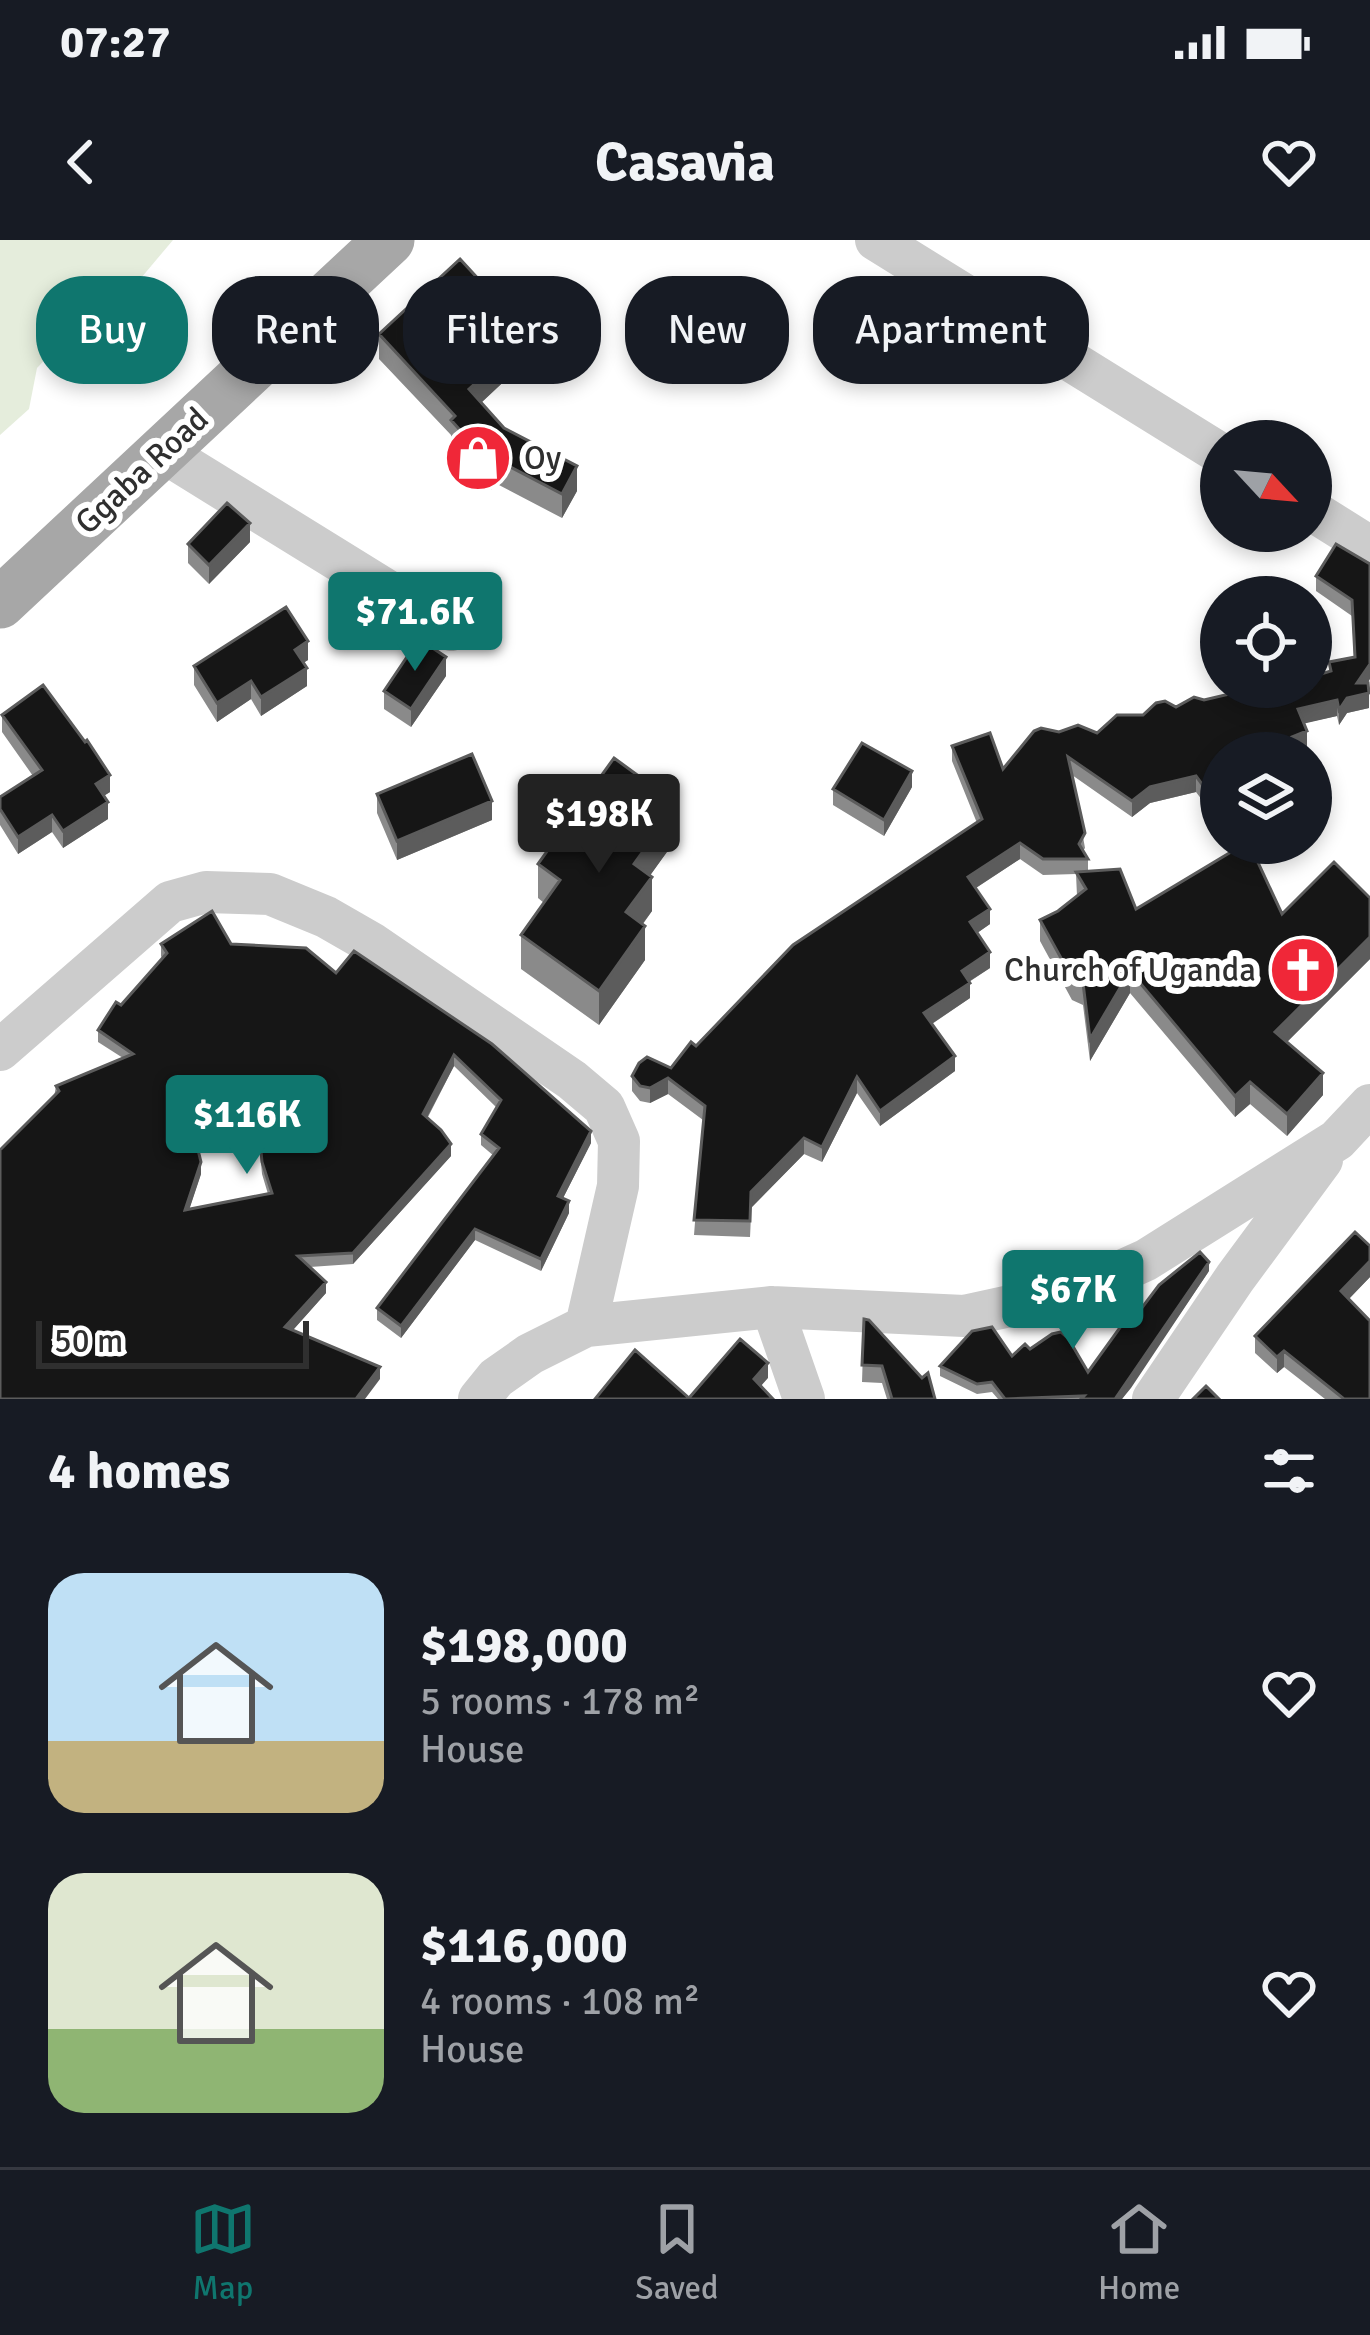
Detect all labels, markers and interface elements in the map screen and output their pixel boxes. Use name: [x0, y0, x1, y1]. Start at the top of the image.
text: 07:27: [60, 15, 170, 70]
icon: back: [48, 129, 114, 195]
text: Casavia: [595, 129, 775, 196]
icon: heart: [1256, 129, 1322, 195]
chip: Buy: [36, 276, 188, 384]
chip: Rent: [212, 276, 379, 384]
chip: Filters: [403, 276, 601, 384]
chip: New: [625, 276, 789, 384]
chip: Apartment: [813, 276, 1089, 384]
street label: Ggaba Road: [67, 399, 217, 543]
north arrow: [1200, 420, 1332, 552]
map controls: [1200, 420, 1332, 864]
shop icon: Oy: [443, 423, 513, 493]
place label: Oy: [524, 438, 562, 479]
pin: $71.6K: [317, 572, 513, 674]
button: locate: [1200, 576, 1332, 708]
text: $71.6K: [355, 587, 475, 635]
button: layers: [1200, 732, 1332, 864]
pin: $198K: [515, 774, 683, 876]
text: $198K: [545, 789, 653, 837]
church icon: Church of Uganda: [1268, 935, 1338, 1005]
place label: Church of Uganda: [1004, 950, 1256, 991]
pin: $116K: [163, 1075, 331, 1177]
text: $116K: [193, 1090, 301, 1138]
pin: $67K: [1002, 1250, 1144, 1352]
text: $67K: [1029, 1265, 1117, 1313]
scale bar: [36, 1315, 309, 1368]
text: 50 m: [54, 1321, 123, 1362]
icon: filters: [1256, 1438, 1322, 1504]
text: 4 homes: [48, 1440, 230, 1503]
text: $198,000: [420, 1614, 628, 1677]
icon: home: [144, 1621, 288, 1765]
icon: heart: [1256, 1660, 1322, 1726]
text: 5 rooms · 178 m²: [420, 1677, 700, 1725]
text: House: [420, 1725, 525, 1773]
text: $116,000: [420, 1914, 628, 1977]
icon: home: [144, 1921, 288, 2065]
icon: heart: [1256, 1960, 1322, 2026]
text: 4 rooms · 108 m²: [420, 1977, 700, 2025]
text: House: [420, 2025, 525, 2073]
tab: Map: [190, 2196, 256, 2309]
tab: Saved: [635, 2196, 718, 2309]
tab: Home: [1098, 2196, 1180, 2309]

